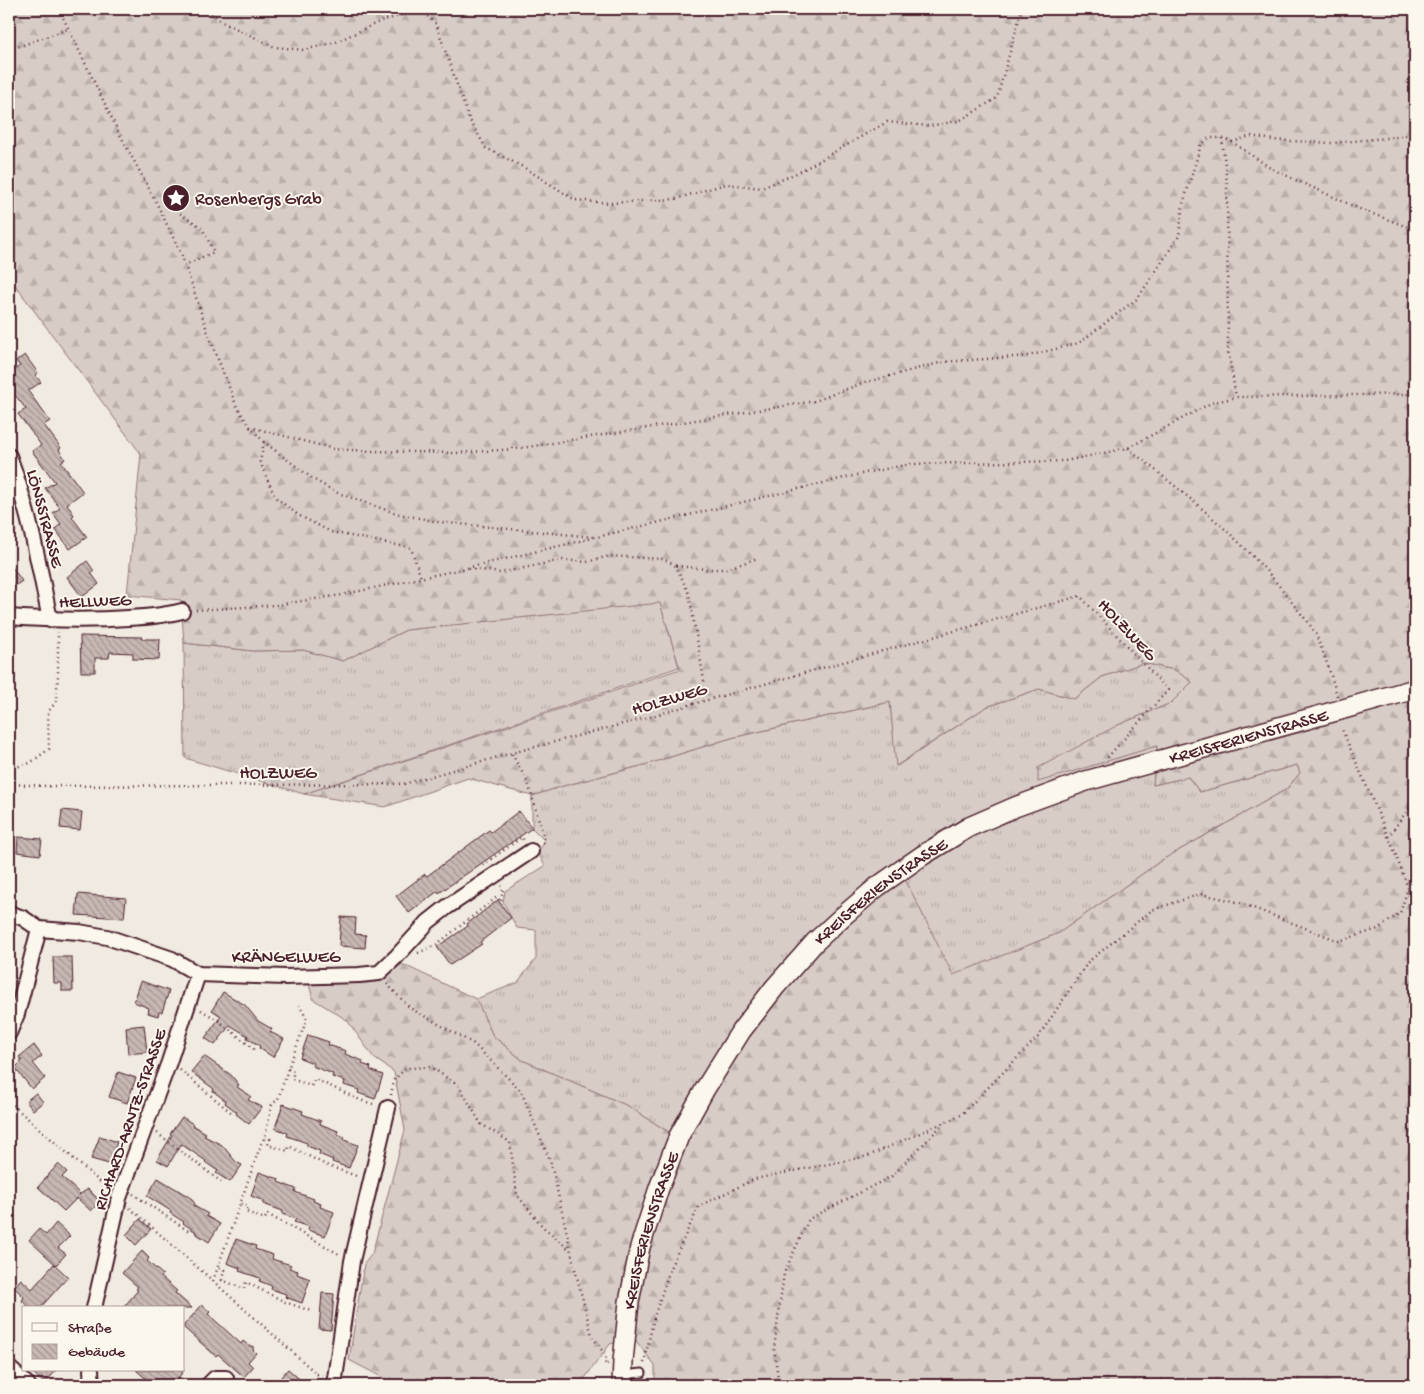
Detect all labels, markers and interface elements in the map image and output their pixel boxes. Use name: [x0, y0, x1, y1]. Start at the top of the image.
place icon: Rosenbergs Grab: [161, 183, 191, 213]
place label: Rosenbergs Grab: [195, 190, 322, 211]
street label: LÖNSSTRASSE: [20, 467, 67, 571]
street label: HELLWEG: [58, 591, 132, 614]
street label: HOLZWEG: [1092, 595, 1161, 667]
street label: HOLZWEG: [630, 679, 710, 721]
street label: KREISFERIENSTRASSE: [1167, 706, 1331, 770]
street label: HOLZWEG: [239, 764, 317, 785]
street label: KREISFERIENSTRASSE: [810, 834, 953, 951]
street label: KRÄNGELWEG: [232, 948, 341, 969]
street label: RICHARD-ARNTZ-STRASSE: [90, 1026, 173, 1213]
street label: KREISFERIENSTRASSE: [620, 1148, 685, 1310]
legend: [22, 1306, 185, 1372]
text: Straße: [68, 1320, 112, 1338]
text: Gebäude: [68, 1344, 125, 1362]

